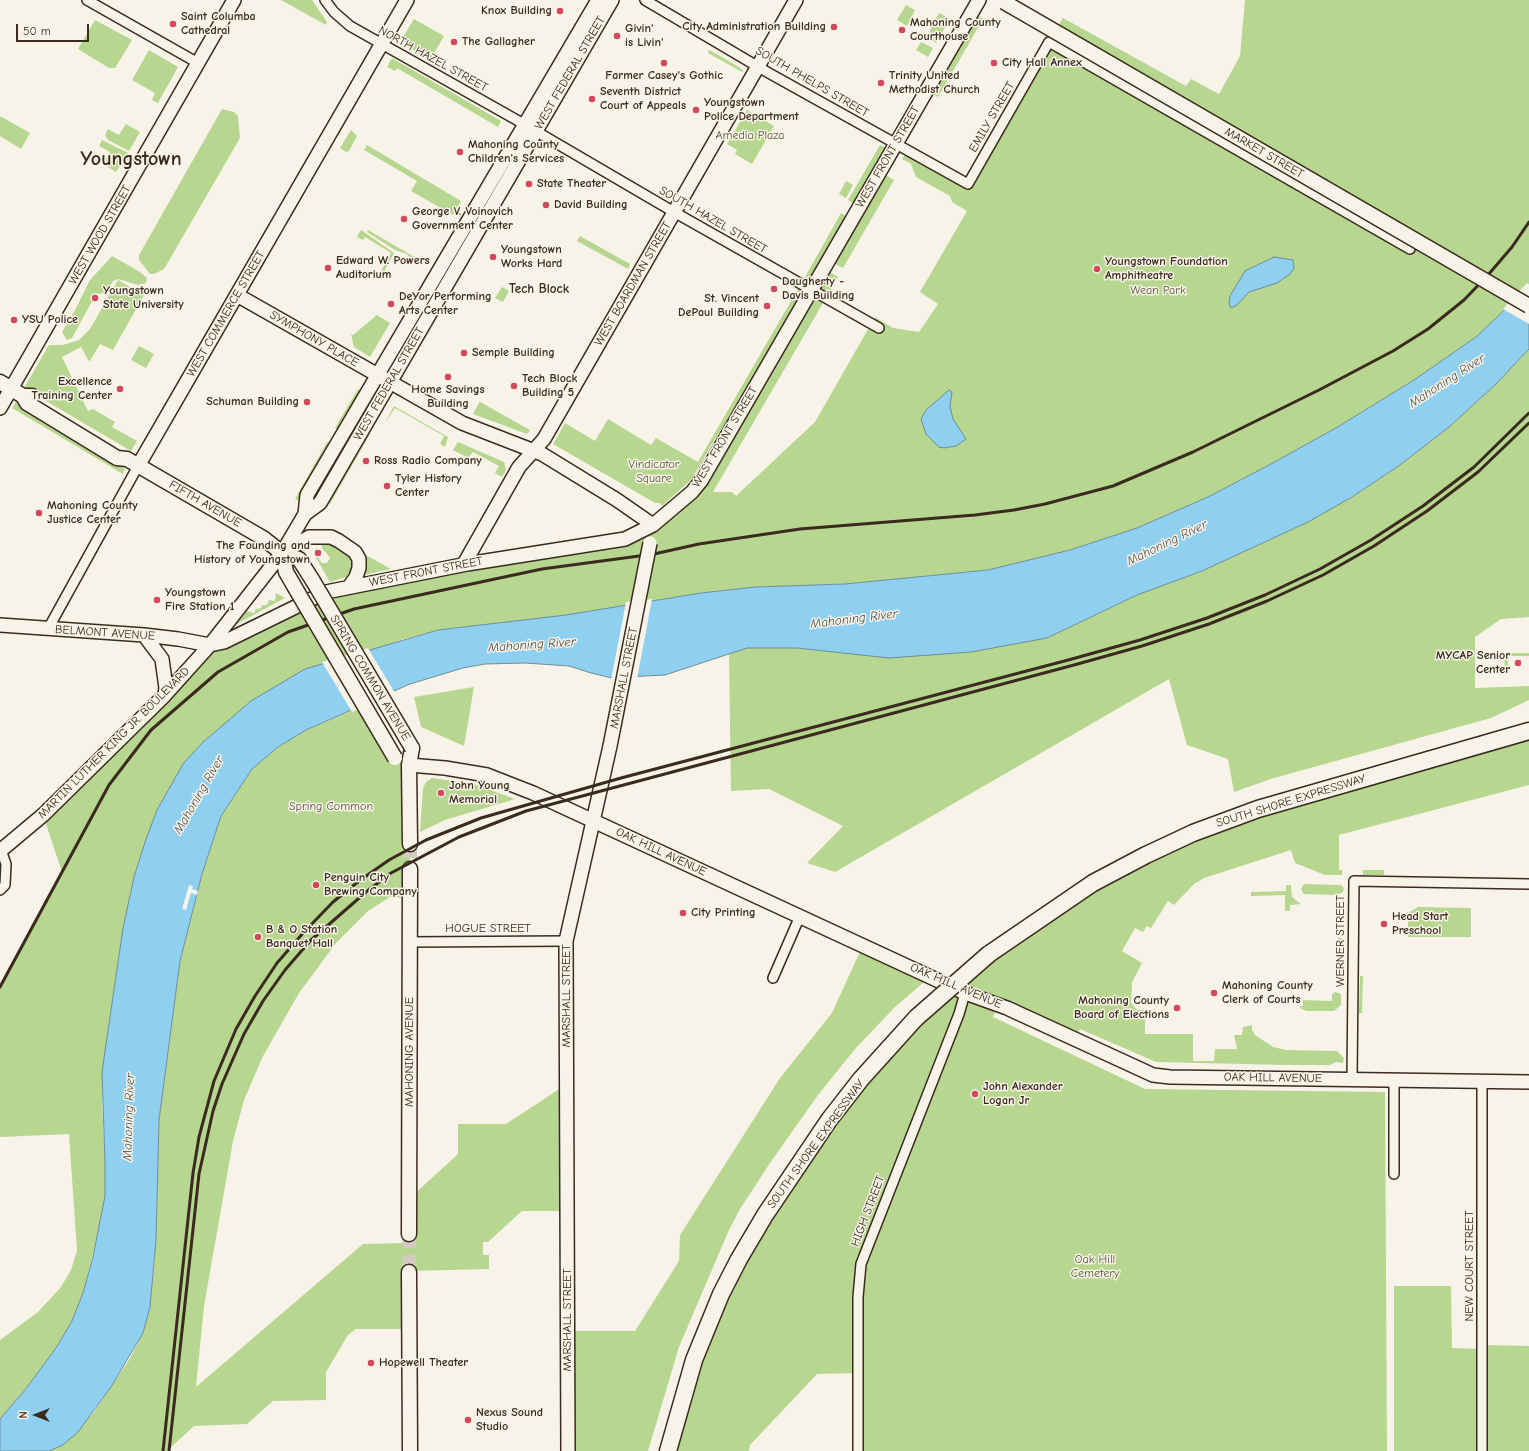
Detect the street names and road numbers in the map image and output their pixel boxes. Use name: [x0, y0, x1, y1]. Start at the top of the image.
street label: WEST FEDERAL STREET: [532, 14, 608, 132]
street label: NORTH HAZEL STREET: [376, 23, 490, 95]
street label: SOUTH PHELPS STREET: [753, 44, 871, 120]
street label: EMILY STREET: [966, 79, 1018, 155]
street label: WEST FRONT STREET: [853, 103, 923, 211]
street label: MARKET STREET: [1222, 124, 1306, 182]
street label: WEST WOOD STREET: [66, 183, 134, 287]
street label: SOUTH HAZEL STREET: [656, 183, 770, 257]
street label: WEST BOARDMAN STREET: [592, 219, 674, 349]
street label: WEST COMMERCE STREET: [184, 248, 268, 380]
street label: SYMPHONY PLACE: [267, 308, 361, 370]
street label: WEST FEDERAL STREET: [351, 325, 427, 443]
street label: WEST FRONT STREET: [689, 384, 761, 490]
street label: FIFTH AVENUE: [166, 478, 244, 530]
street label: WEST FRONT STREET: [368, 554, 484, 590]
street label: SPRING COMMON AVENUE: [327, 613, 413, 743]
street label: BELMONT AVENUE: [55, 622, 155, 644]
street label: MARSHALL STREET: [607, 626, 641, 730]
street label: MARTIN LUTHER KING JR. BOULEVARD: [35, 664, 193, 822]
street label: SOUTH SHORE EXPRESSWAY: [1214, 771, 1368, 831]
street label: OAK HILL AVENUE: [613, 825, 709, 879]
street label: WERNER STREET: [1334, 895, 1348, 987]
street label: HOGUE STREET: [445, 922, 531, 936]
street label: MARSHALL STREET: [560, 944, 574, 1048]
street label: OAK HILL AVENUE: [908, 960, 1004, 1012]
street label: MAHONING AVENUE: [403, 997, 417, 1107]
street label: OAK HILL AVENUE: [1224, 1070, 1322, 1086]
street label: SOUTH SHORE EXPRESSWAY: [764, 1077, 868, 1211]
street label: HIGH STREET: [848, 1173, 888, 1249]
street label: NEW COURT STREET: [1463, 1210, 1477, 1322]
street label: MARSHALL STREET: [561, 1268, 575, 1372]

